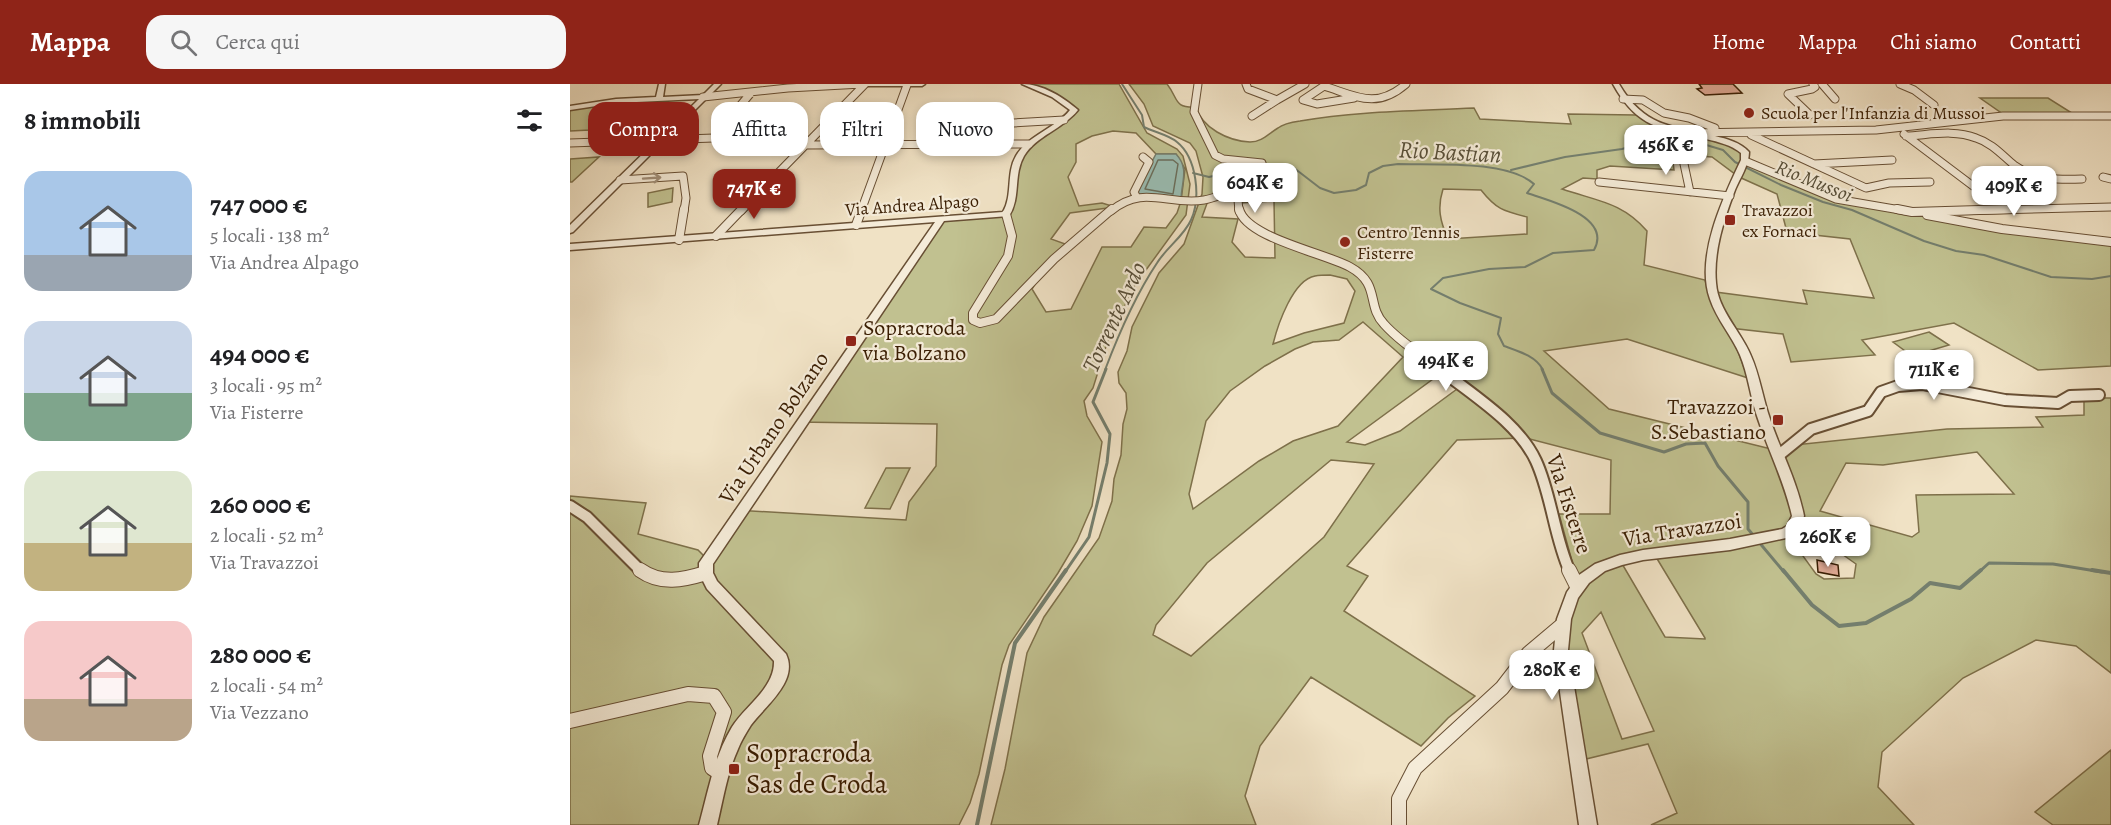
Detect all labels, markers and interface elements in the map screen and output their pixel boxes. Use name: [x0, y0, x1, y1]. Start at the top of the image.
search box: [146, 15, 566, 69]
text: Mappa: [30, 23, 110, 61]
icon: search: [167, 26, 200, 59]
text: Cerca qui: [215, 27, 300, 57]
text: Home: [1712, 28, 1765, 56]
text: Mappa: [1798, 28, 1857, 56]
text: Chi siamo: [1890, 28, 1977, 56]
text: Contatti: [2010, 28, 2081, 56]
place label: Scuola per l'Infanzia di Mussoi: [1761, 101, 1985, 125]
chip: Compra: [588, 102, 699, 156]
chip: Affitta: [711, 102, 808, 156]
chip: Filtri: [820, 102, 904, 156]
chip: Nuovo: [916, 102, 1014, 156]
text: 8 immobili: [24, 103, 141, 138]
icon: filters: [513, 104, 546, 137]
marker: Scuola per l'Infanzia di Mussoi: [1742, 106, 1756, 120]
pin: 456K €: [1617, 125, 1715, 176]
text: 456K €: [1638, 131, 1694, 158]
water label: Rio Bastian: [1398, 133, 1502, 171]
water label: Rio Mussoi: [1771, 153, 1857, 209]
pin: 604K €: [1206, 163, 1304, 214]
pin: 409K €: [1965, 166, 2063, 217]
pin: 747K €: [705, 169, 803, 220]
text: 604K €: [1227, 169, 1283, 196]
one-way arrow: [641, 172, 661, 183]
text: 409K €: [1986, 172, 2042, 199]
text: 747K €: [727, 175, 781, 202]
text: 747 000 €: [210, 187, 308, 222]
street label: Via Andrea Alpago: [843, 188, 980, 222]
icon: home: [72, 195, 144, 267]
place label: Travazzoi ex Fornaci: [1742, 198, 1817, 243]
marker: Travazzoi ex Fornaci: [1723, 213, 1737, 227]
place label: Centro Tennis Fisterre: [1357, 220, 1460, 265]
text: 5 locali · 138 m²: [210, 222, 329, 249]
marker: Centro Tennis Fisterre: [1338, 235, 1352, 249]
text: Via Andrea Alpago: [210, 249, 359, 276]
water label: Torrente Ardo: [1074, 256, 1154, 378]
place label: Sopracroda via Bolzano: [862, 313, 967, 368]
marker: Sopracroda via Bolzano: [844, 334, 858, 348]
text: 494 000 €: [210, 337, 310, 372]
pin: 494K €: [1397, 341, 1495, 392]
icon: home: [72, 345, 144, 417]
street label: Via Urbano Bolzano: [711, 346, 836, 511]
text: 494K €: [1418, 347, 1474, 374]
pin: 711K €: [1885, 350, 1983, 401]
text: 711K €: [1909, 356, 1959, 383]
text: 3 locali · 95 m²: [210, 372, 322, 399]
place label: Travazzoi - S.Sebastiano: [1651, 392, 1766, 447]
text: Via Fisterre: [210, 399, 303, 426]
marker: Travazzoi - S.Sebastiano: [1771, 413, 1785, 427]
street label: Via Fisterre: [1539, 450, 1599, 558]
text: 260 000 €: [210, 487, 311, 522]
icon: home: [72, 495, 144, 567]
street label: Via Travazzoi: [1619, 506, 1744, 554]
pin: 260K €: [1779, 517, 1877, 568]
text: 2 locali · 52 m²: [210, 522, 324, 549]
text: 260K €: [1799, 523, 1857, 550]
text: Via Travazzoi: [210, 549, 319, 576]
text: 280 000 €: [210, 637, 311, 672]
icon: home: [72, 645, 144, 717]
pin: 280K €: [1503, 650, 1601, 701]
text: 280K €: [1523, 656, 1581, 683]
text: 2 locali · 54 m²: [210, 672, 323, 699]
text: Via Vezzano: [210, 699, 309, 726]
place label: Sopracroda Sas de Croda: [746, 735, 888, 802]
marker: Sopracroda Sas de Croda: [727, 762, 741, 776]

